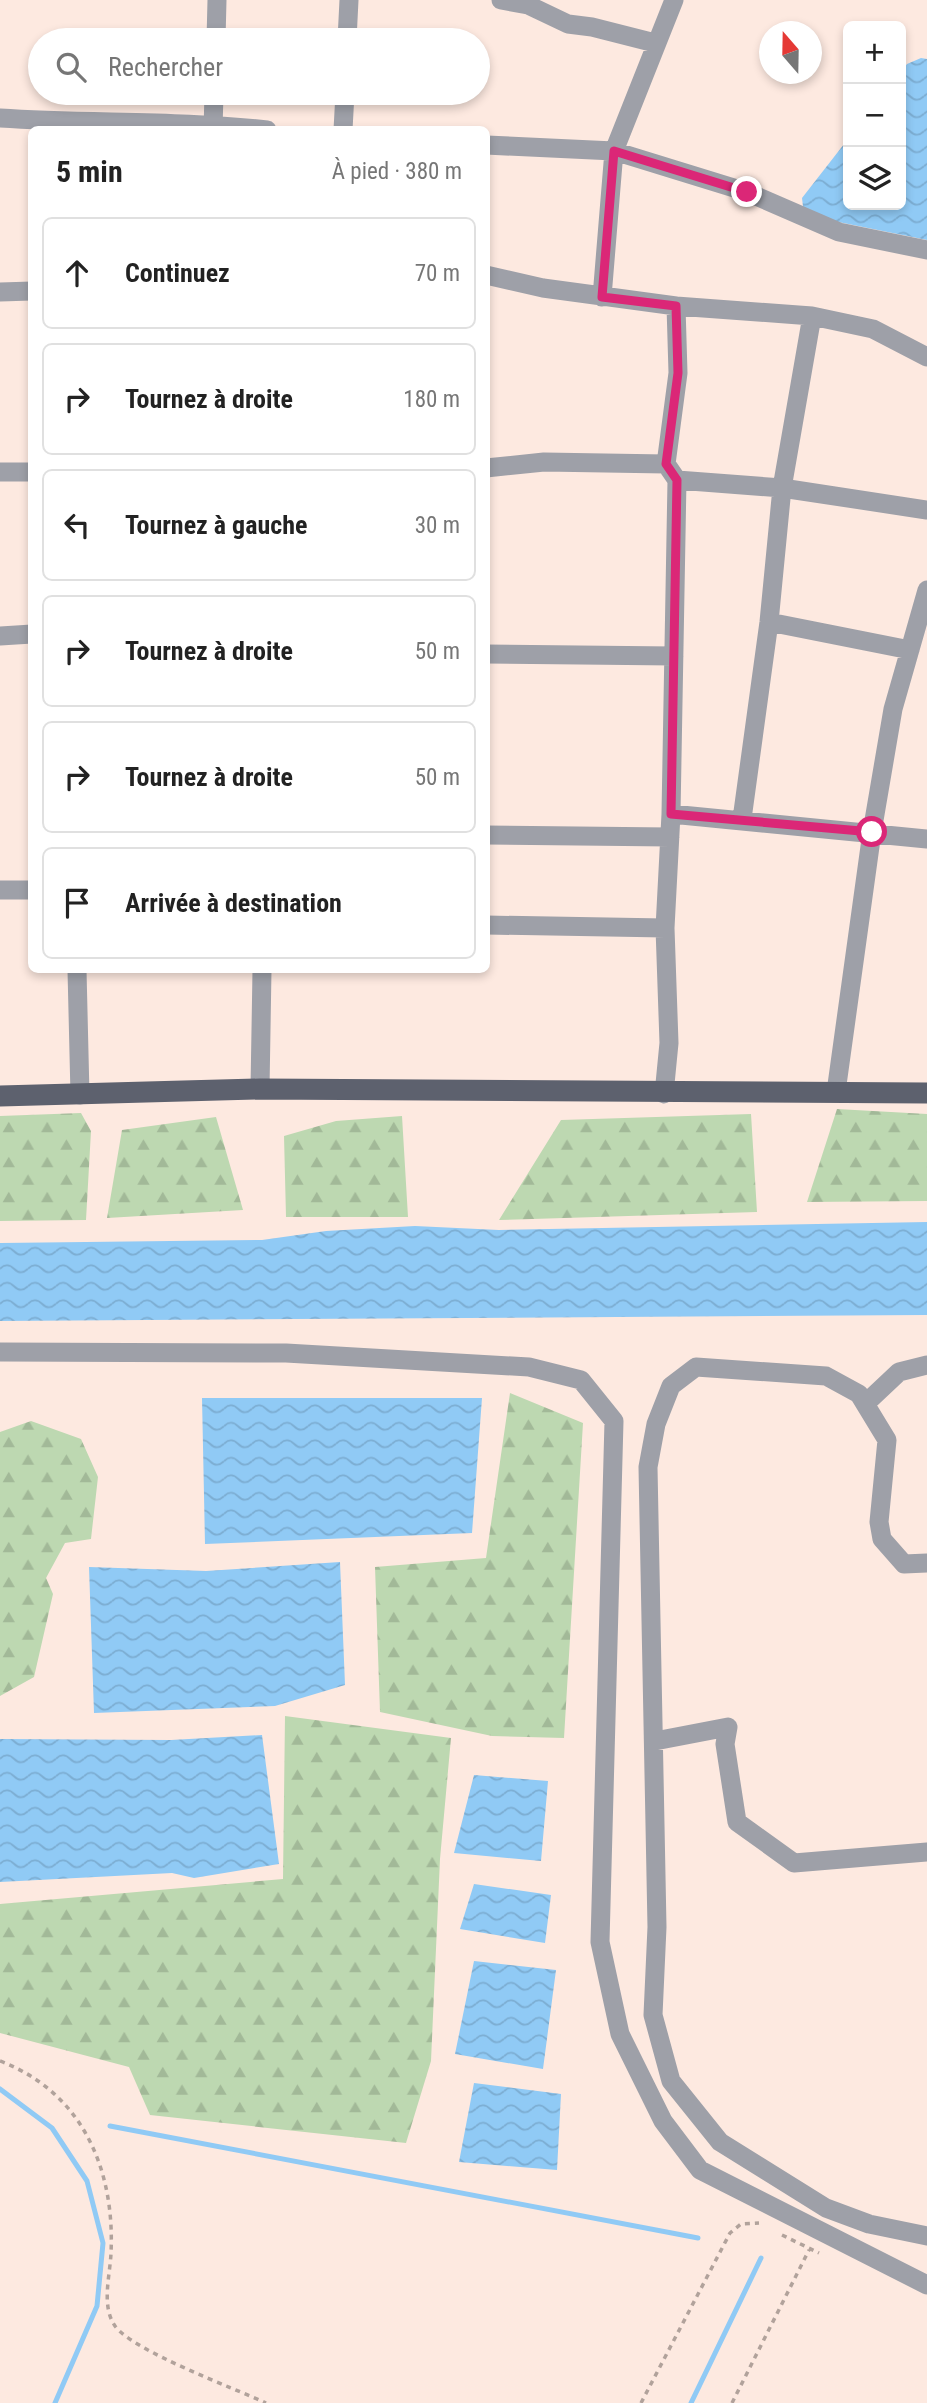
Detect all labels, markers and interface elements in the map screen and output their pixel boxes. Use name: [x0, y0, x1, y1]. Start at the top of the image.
north arrow: [759, 21, 822, 84]
map controls: [843, 21, 906, 210]
button: +: [843, 21, 906, 84]
search box: [28, 28, 490, 105]
icon: search: [52, 48, 90, 86]
text: Rechercher: [108, 52, 223, 82]
button: −: [843, 84, 906, 147]
button: layers: [843, 147, 906, 210]
text: 5 min: [56, 154, 123, 189]
text: À pied · 380 m: [332, 158, 462, 185]
route end: [731, 176, 762, 207]
icon: ahead: [58, 254, 96, 292]
text: Continuez: [125, 258, 230, 288]
text: 70 m: [415, 260, 460, 287]
icon: right: [58, 380, 96, 418]
text: Tournez à droite: [125, 384, 293, 414]
text: 180 m: [403, 386, 460, 413]
icon: left: [58, 506, 96, 544]
text: Tournez à gauche: [125, 510, 307, 540]
text: 30 m: [415, 512, 460, 539]
icon: right: [58, 632, 96, 670]
text: Tournez à droite: [125, 636, 293, 666]
text: 50 m: [415, 638, 460, 665]
icon: right: [58, 758, 96, 796]
text: Tournez à droite: [125, 762, 293, 792]
text: 50 m: [415, 764, 460, 791]
route start: [856, 816, 887, 847]
icon: arrive: [58, 884, 96, 922]
text: Arrivée à destination: [125, 888, 342, 918]

